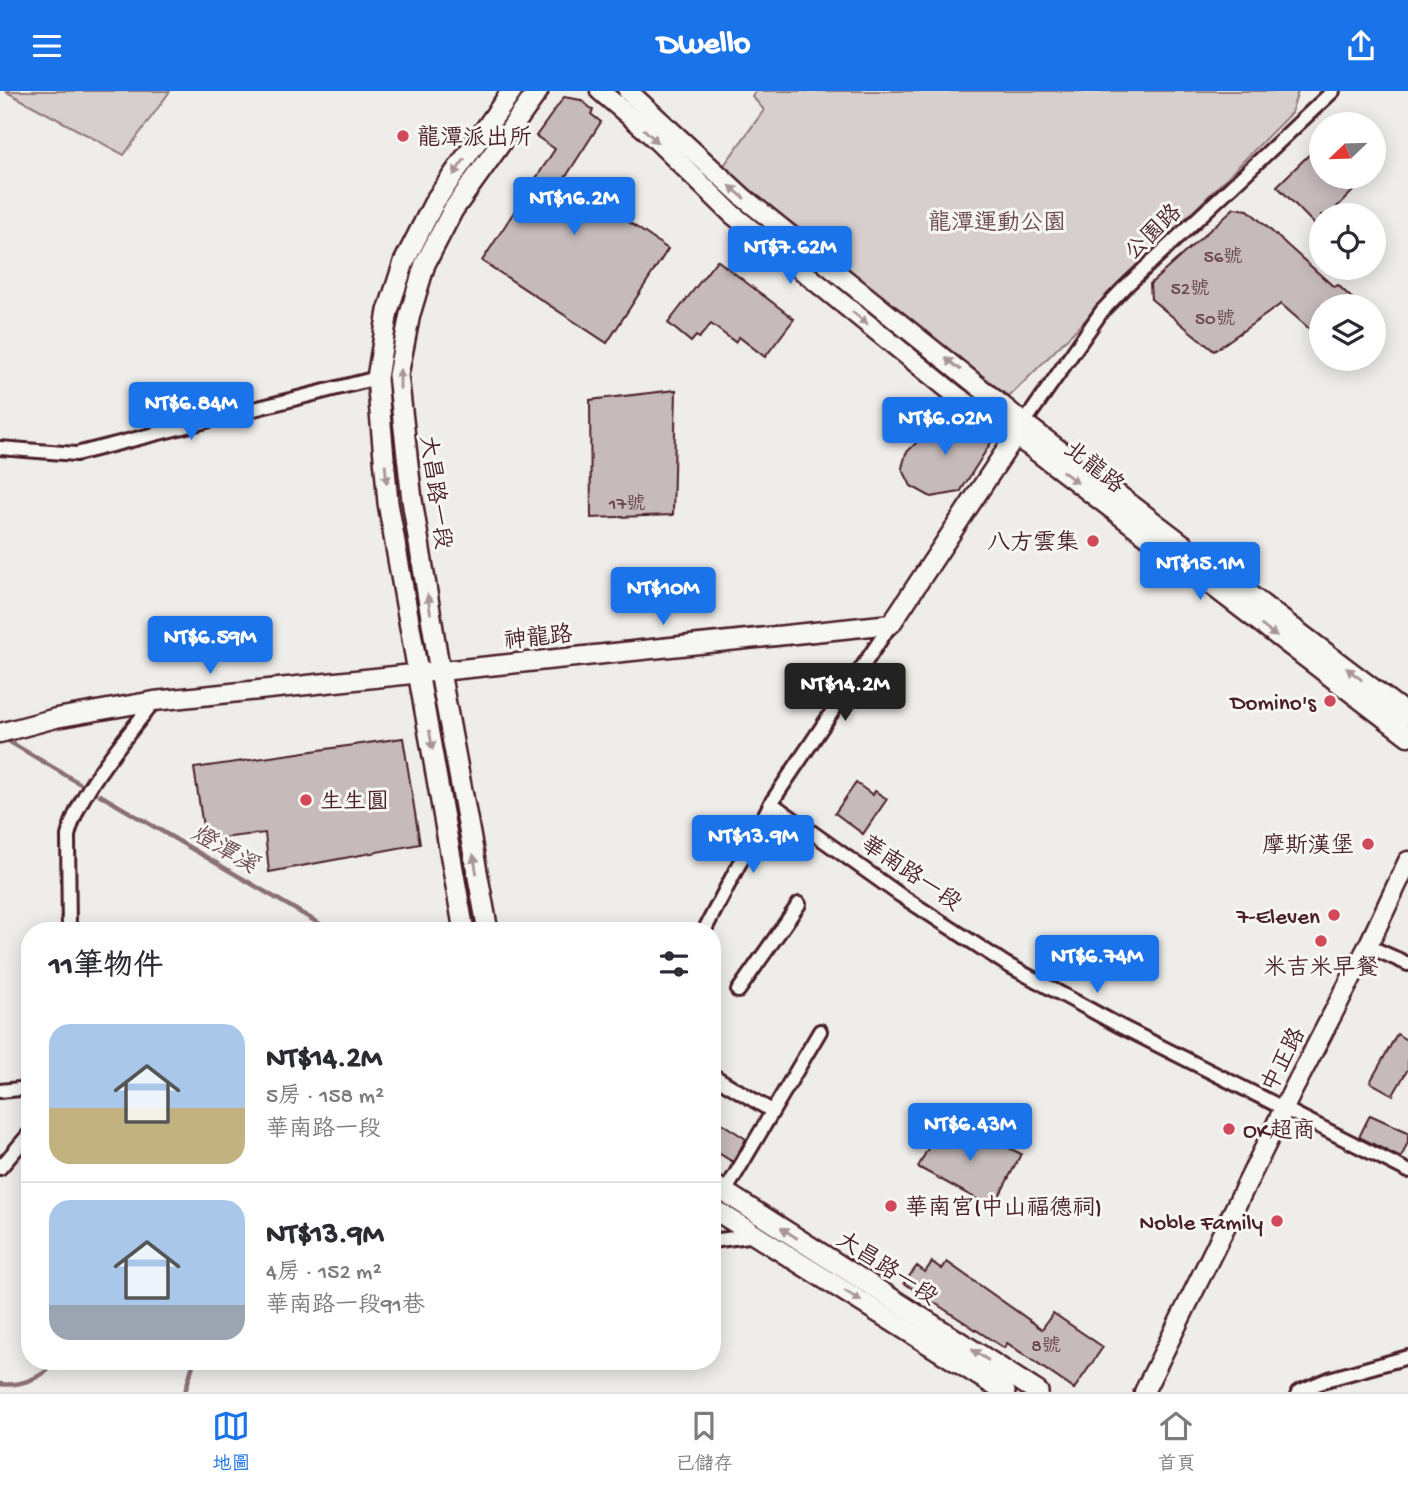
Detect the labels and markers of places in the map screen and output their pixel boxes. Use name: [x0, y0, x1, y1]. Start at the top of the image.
place label: 龍潭派出所: [417, 125, 532, 153]
marker: 龍潭派出所: [395, 128, 411, 144]
pin: NT$16.2M: [502, 177, 646, 237]
pin: NT$7.62M: [718, 227, 862, 286]
pin: NT$6.84M: [119, 383, 263, 442]
pin: NT$6.02M: [873, 397, 1017, 457]
place label: 八方雲集: [987, 529, 1079, 558]
marker: 八方雲集: [1085, 533, 1101, 549]
pin: NT$15.1M: [1128, 543, 1272, 602]
pin: NT$10M: [606, 567, 720, 627]
pin: NT$6.59M: [138, 617, 282, 676]
pin: NT$14.2M: [773, 663, 917, 723]
place label: Domino's: [1229, 691, 1317, 718]
marker: Domino's: [1322, 693, 1338, 709]
place label: 生生圓: [320, 789, 389, 817]
marker: 生生圓: [298, 792, 314, 808]
pin: NT$13.9M: [681, 815, 825, 875]
place label: 摩斯漢堡: [1262, 833, 1354, 861]
marker: 摩斯漢堡: [1360, 836, 1376, 852]
place label: 7-Eleven: [1236, 905, 1320, 932]
marker: 7-Eleven: [1326, 907, 1342, 923]
marker: 米吉米早餐: [1313, 933, 1329, 949]
pin: NT$6.74M: [1025, 935, 1169, 995]
place label: 米吉米早餐: [1264, 955, 1379, 983]
pin: NT$6.43M: [898, 1103, 1042, 1163]
place label: OK超商: [1243, 1118, 1316, 1146]
marker: OK超商: [1221, 1121, 1237, 1137]
place label: 華南宮(中山福德祠): [905, 1195, 1102, 1223]
marker: 華南宮(中山福德祠): [883, 1198, 899, 1214]
place label: Noble Family: [1139, 1211, 1263, 1238]
marker: Noble Family: [1269, 1213, 1285, 1229]

